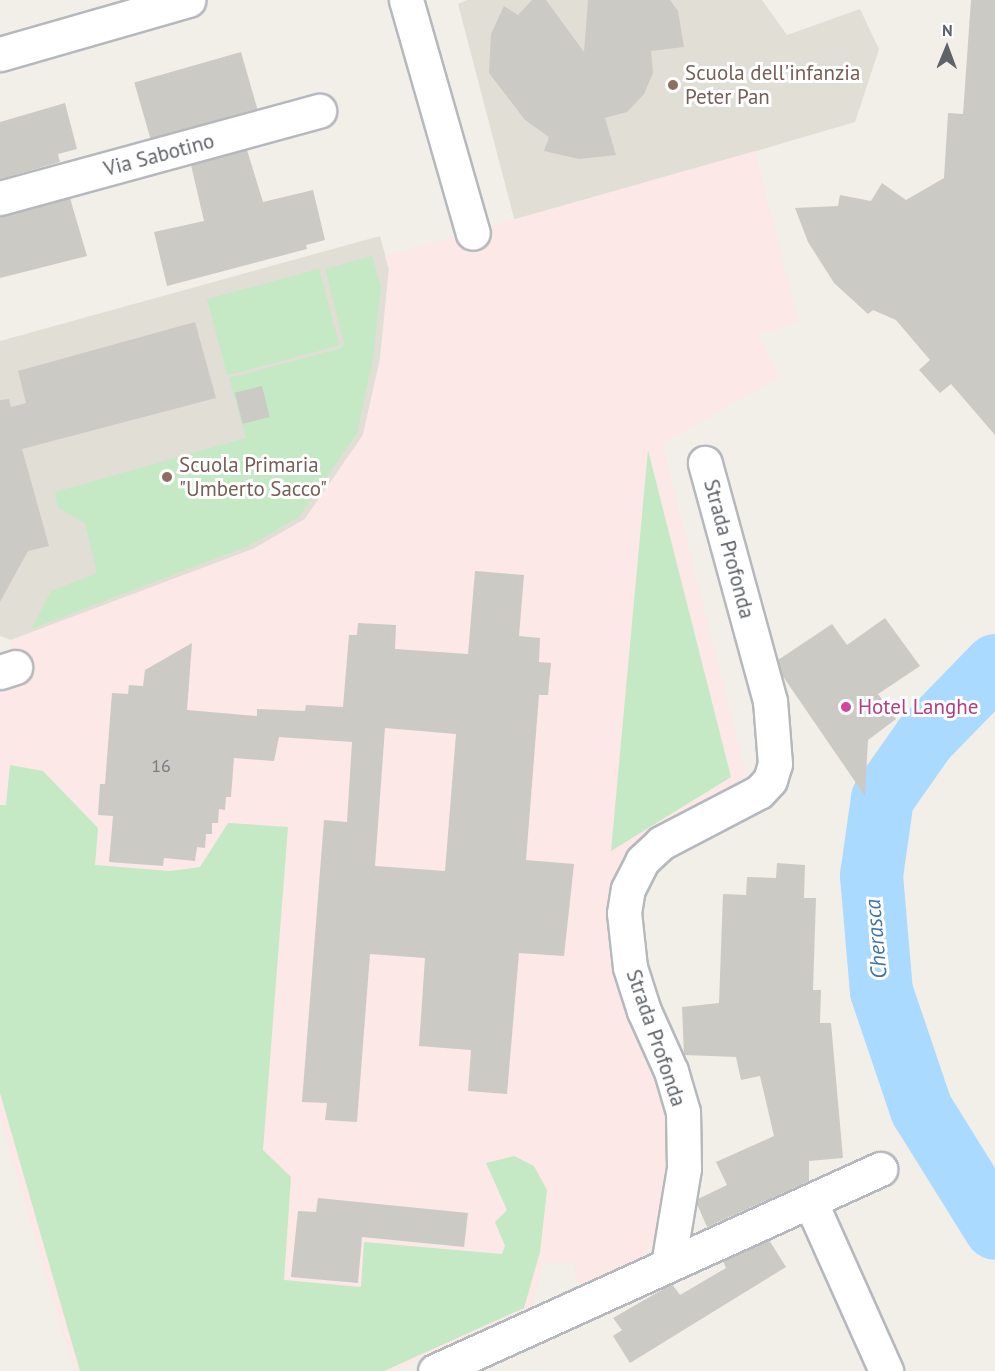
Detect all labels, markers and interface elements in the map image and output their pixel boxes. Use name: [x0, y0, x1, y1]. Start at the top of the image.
north arrow: [917, 18, 977, 78]
text: N: [942, 20, 953, 40]
place label: Scuola dell'infanzia Peter Pan: [685, 60, 860, 110]
marker: Scuola dell'infanzia Peter Pan: [666, 78, 680, 92]
street label: Via Sabotino: [101, 128, 217, 182]
place label: Scuola Primaria "Umberto Sacco": [179, 452, 327, 502]
marker: Scuola Primaria "Umberto Sacco": [160, 470, 174, 484]
street label: Strada Profonda: [698, 477, 760, 621]
place label: Hotel Langhe: [858, 694, 978, 720]
marker: Hotel Langhe: [839, 700, 853, 714]
house number: 16: [151, 755, 171, 777]
water label: Cherasca: [859, 898, 893, 980]
street label: Strada Profonda: [621, 966, 691, 1110]

